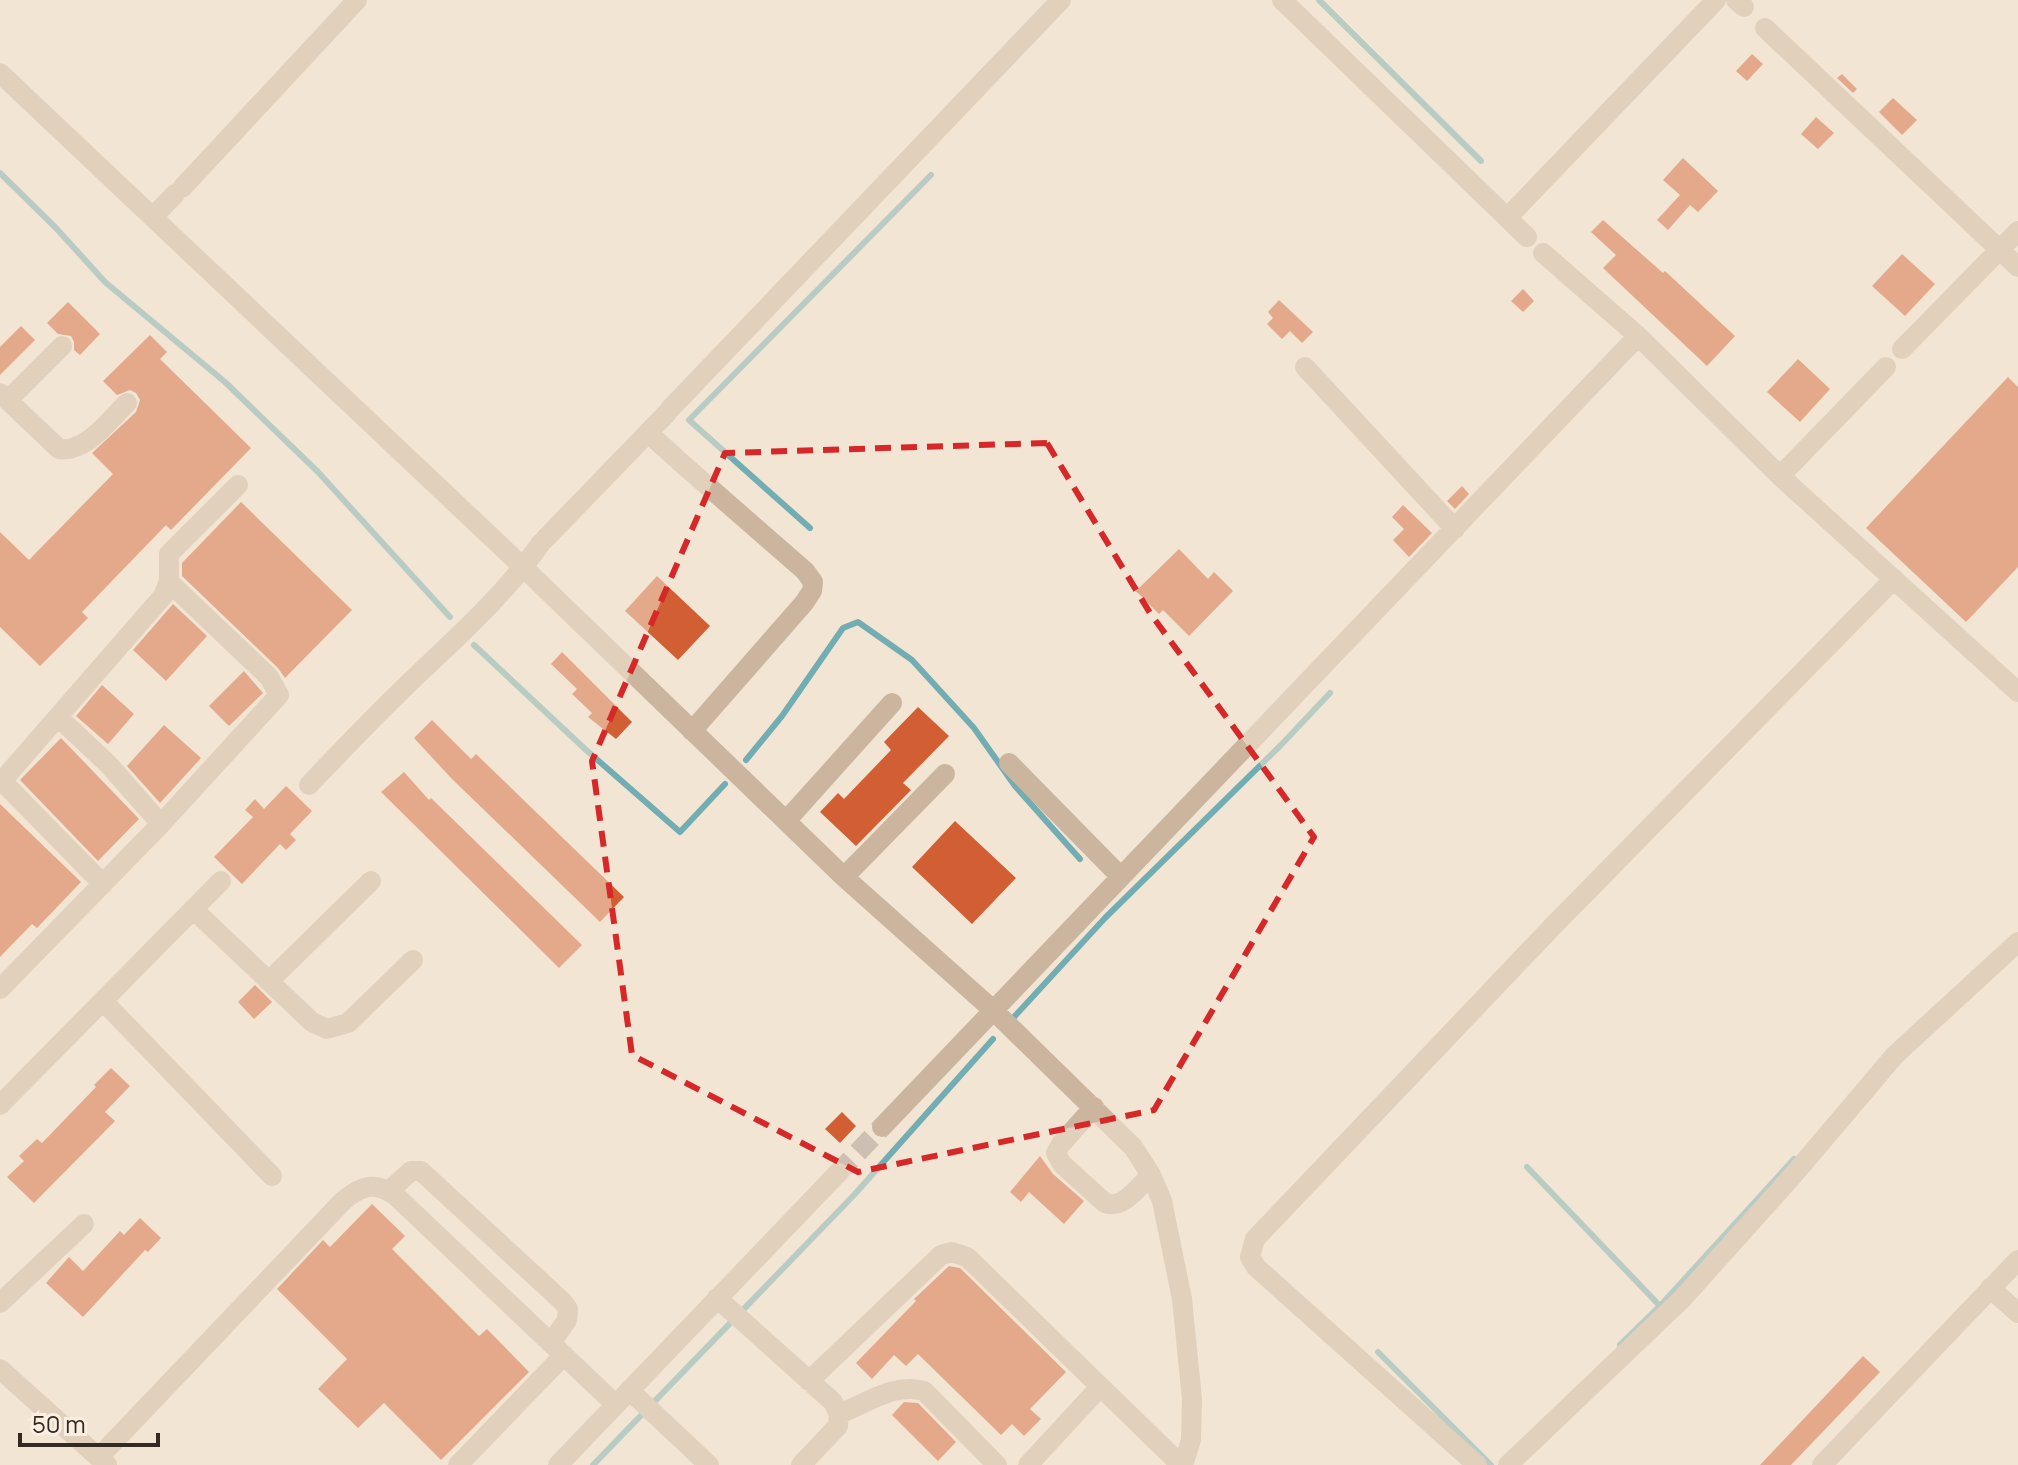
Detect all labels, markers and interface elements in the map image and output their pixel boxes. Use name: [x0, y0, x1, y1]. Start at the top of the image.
scale bar: [20, 1397, 158, 1447]
text: 50 m: [32, 1407, 86, 1440]

